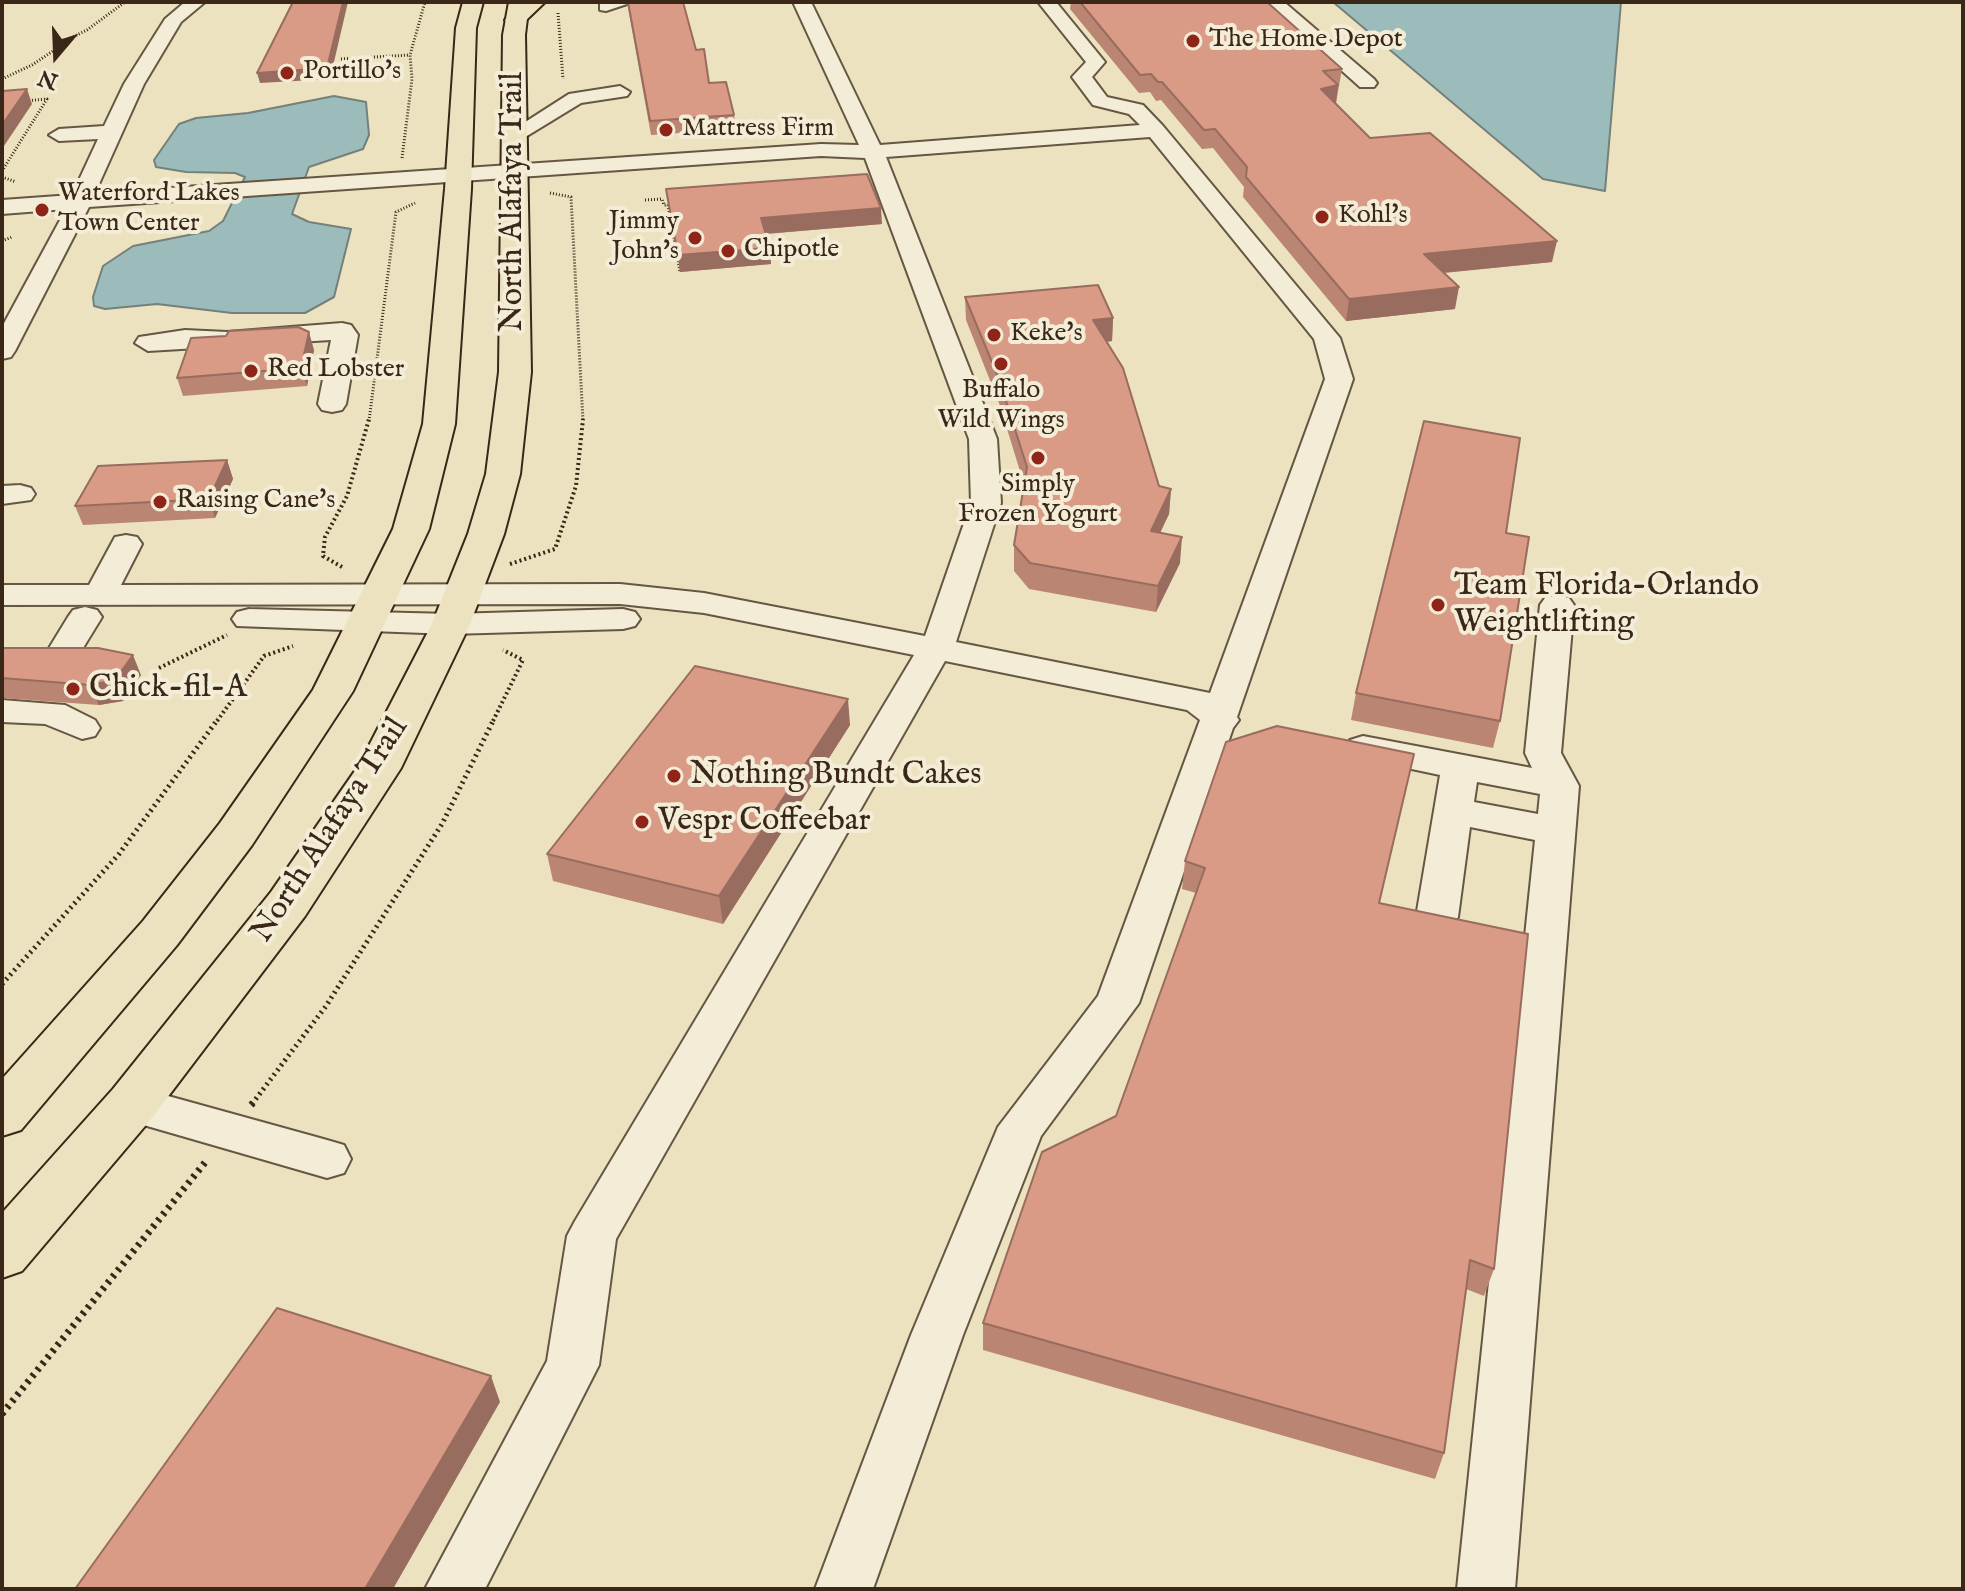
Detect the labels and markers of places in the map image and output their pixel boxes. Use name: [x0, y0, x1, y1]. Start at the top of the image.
place label: The Home Depot: [1209, 25, 1403, 57]
marker: The Home Depot: [1184, 32, 1202, 50]
place label: Portillo's: [303, 57, 401, 89]
marker: Portillo's: [278, 64, 296, 82]
place label: Mattress Firm: [682, 114, 834, 146]
marker: Mattress Firm: [657, 121, 675, 139]
place label: Waterford Lakes Town Center: [58, 179, 240, 240]
marker: Waterford Lakes Town Center: [33, 201, 51, 219]
place label: Kohl's: [1338, 201, 1408, 233]
place label: Jimmy John's: [609, 207, 679, 268]
marker: Kohl's: [1313, 208, 1331, 226]
marker: Jimmy John's: [686, 229, 704, 247]
place label: Chipotle: [744, 235, 839, 267]
marker: Chipotle: [719, 242, 737, 260]
place label: Keke's: [1010, 319, 1083, 351]
marker: Keke's: [985, 326, 1003, 344]
place label: Red Lobster: [267, 355, 404, 387]
marker: Buffalo Wild Wings: [992, 355, 1010, 373]
marker: Red Lobster: [242, 362, 260, 380]
place label: Buffalo Wild Wings: [937, 376, 1065, 438]
marker: Simply Frozen Yogurt: [1029, 449, 1047, 467]
place label: Simply Frozen Yogurt: [958, 470, 1118, 532]
place label: Raising Cane's: [176, 486, 335, 518]
marker: Raising Cane's: [151, 493, 169, 511]
place label: Team Florida-Orlando Weightlifting: [1454, 568, 1759, 643]
marker: Team Florida-Orlando Weightlifting: [1429, 596, 1447, 614]
place label: Chick-fil-A: [89, 670, 247, 708]
marker: Chick-fil-A: [64, 680, 82, 698]
place label: Nothing Bundt Cakes: [690, 757, 981, 795]
marker: Nothing Bundt Cakes: [665, 767, 683, 785]
place label: Vespr Coffeebar: [658, 803, 870, 841]
marker: Vespr Coffeebar: [633, 813, 651, 831]

